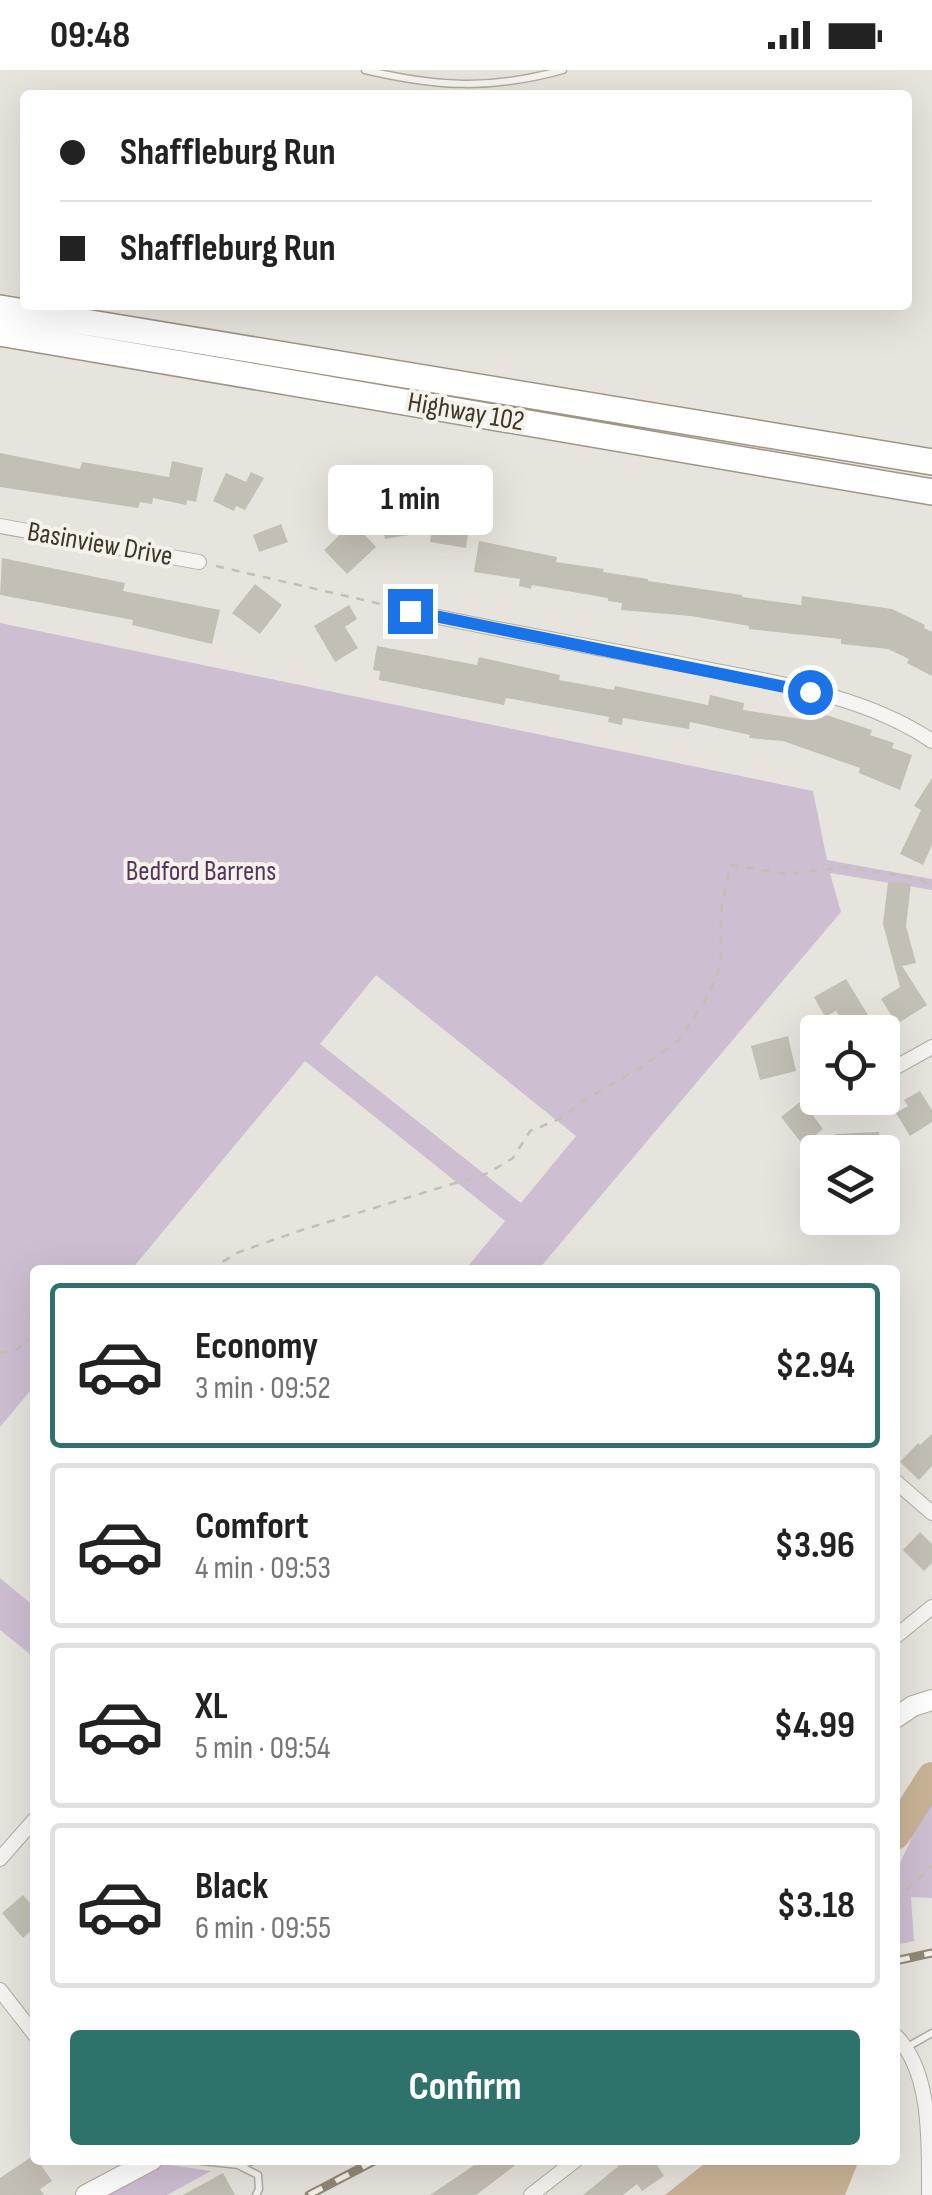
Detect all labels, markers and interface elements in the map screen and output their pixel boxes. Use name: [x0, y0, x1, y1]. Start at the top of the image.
text: 09:48: [50, 13, 130, 58]
text: Shaffleburg Run: [120, 130, 336, 175]
text: Shaffleburg Run: [120, 226, 336, 271]
street label: Highway 102: [405, 386, 527, 438]
callout: 1 min: [328, 466, 492, 536]
text: 1 min: [381, 480, 440, 519]
street label: Basinview Drive: [25, 515, 175, 573]
route end: [388, 589, 433, 634]
route start: [788, 670, 833, 715]
park label: Bedford Barrens: [126, 855, 276, 888]
map controls: [800, 1015, 900, 1235]
button: locate: [800, 1015, 900, 1115]
button: layers: [800, 1135, 900, 1235]
icon: car: [75, 1321, 165, 1411]
text: Economy: [195, 1324, 318, 1369]
text: $2.94: [775, 1343, 855, 1388]
text: 3 min · 09:52: [195, 1369, 331, 1408]
icon: car: [75, 1501, 165, 1591]
text: Comfort: [195, 1504, 309, 1549]
text: $3.96: [775, 1523, 855, 1568]
text: 4 min · 09:53: [195, 1549, 331, 1588]
icon: car: [75, 1681, 165, 1771]
text: XL: [195, 1684, 228, 1729]
text: $4.99: [774, 1703, 855, 1748]
text: 5 min · 09:54: [195, 1729, 330, 1768]
icon: car: [75, 1861, 165, 1951]
text: Black: [195, 1864, 268, 1909]
text: $3.18: [777, 1883, 855, 1928]
text: 6 min · 09:55: [195, 1909, 331, 1948]
button: Confirm: [70, 2030, 860, 2145]

